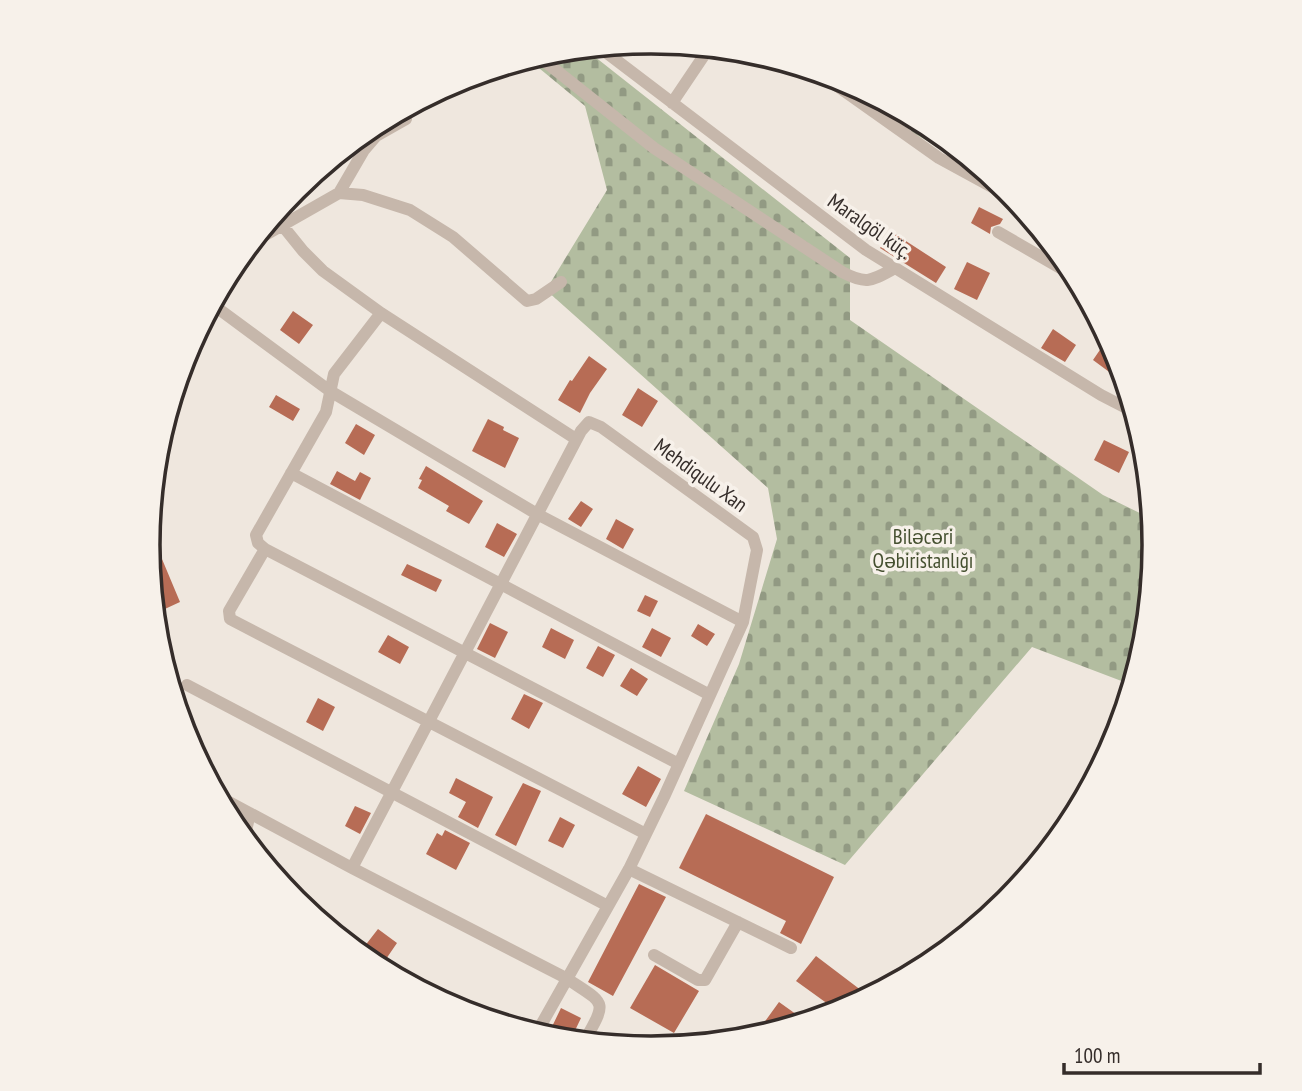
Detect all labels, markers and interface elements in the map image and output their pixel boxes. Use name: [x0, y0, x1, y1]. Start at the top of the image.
street label: Maralgöl küç.: [823, 187, 917, 265]
street label: Mehdiqulu Xan: [649, 432, 753, 518]
park label: Biləcəri Qəbiristanlığı: [873, 523, 973, 574]
scale bar: [1064, 1032, 1260, 1076]
text: 100 m: [1074, 1042, 1120, 1069]

